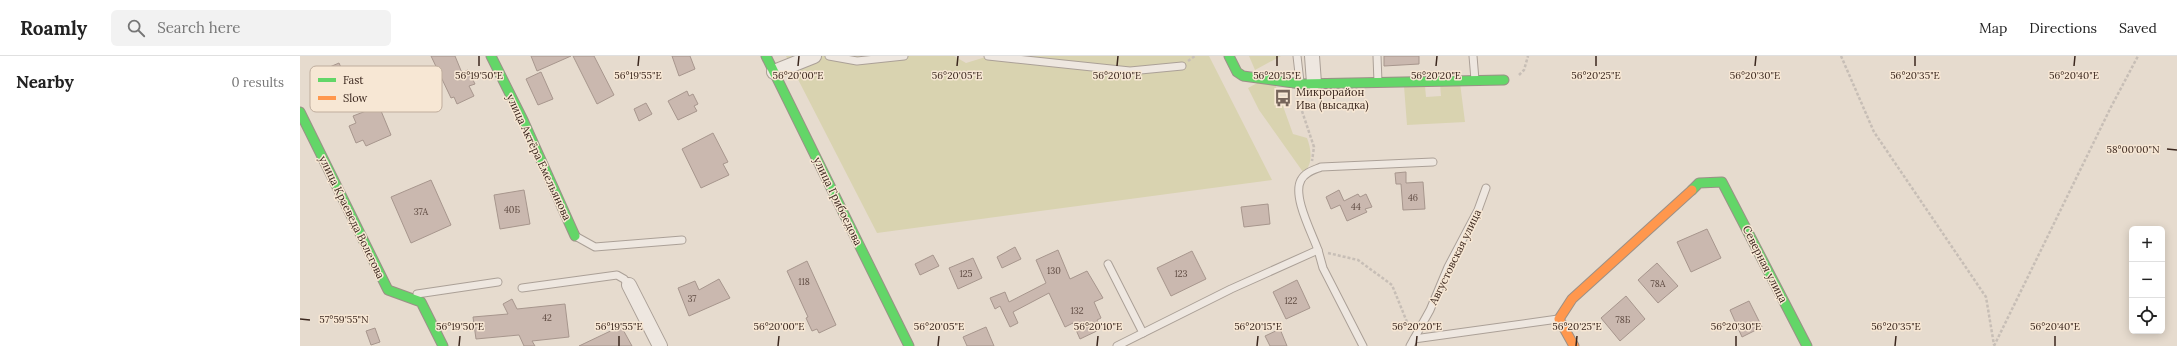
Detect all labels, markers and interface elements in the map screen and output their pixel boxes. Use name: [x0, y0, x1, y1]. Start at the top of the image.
search box: [111, 10, 391, 46]
text: Roamly: [20, 16, 87, 40]
icon: search: [125, 17, 147, 39]
text: Search here: [157, 18, 241, 37]
text: Map: [1979, 19, 2007, 37]
text: Directions: [2029, 19, 2097, 37]
text: Saved: [2119, 19, 2157, 37]
legend: [310, 66, 442, 112]
text: 56°19'50"E: [455, 69, 503, 82]
text: 56°19'55"E: [614, 69, 662, 82]
text: 56°20'00"E: [772, 69, 824, 82]
text: 56°20'05"E: [932, 69, 982, 82]
text: 56°20'10"E: [1093, 69, 1141, 82]
text: 56°20'15"E: [1253, 69, 1301, 82]
text: 56°20'20"E: [1411, 69, 1461, 82]
text: 56°20'25"E: [1571, 69, 1621, 82]
text: 56°20'30"E: [1730, 69, 1780, 82]
text: 56°20'35"E: [1890, 69, 1940, 82]
text: 56°20'40"E: [2049, 69, 2099, 82]
text: Nearby: [16, 71, 74, 93]
text: Fast: [343, 73, 364, 87]
text: 0 results: [232, 74, 284, 91]
place label: Микрорайон Ива (высадка): [1296, 85, 1369, 113]
bus stop icon: Микрорайон Ива (высадка): [1273, 88, 1293, 108]
text: Slow: [343, 91, 368, 105]
street label: улица Актёра Емельянова: [504, 92, 575, 223]
text: 58°00'00"N: [2106, 143, 2160, 156]
street label: улица Краеведа Волегова: [316, 153, 388, 281]
street label: улица Грибоедова: [811, 154, 866, 248]
house number: 46: [1408, 192, 1418, 203]
house number: 44: [1351, 201, 1361, 212]
house number: 40Б: [504, 204, 520, 215]
house number: 37А: [414, 206, 429, 217]
street label: Августовская улица: [1425, 207, 1484, 308]
street label: Северная улица: [1739, 223, 1791, 305]
map controls: [2129, 226, 2165, 334]
button: +: [2129, 226, 2165, 262]
button: −: [2129, 262, 2165, 298]
house number: 130: [1047, 265, 1061, 276]
house number: 125: [959, 268, 973, 279]
house number: 123: [1175, 268, 1188, 279]
house number: 118: [798, 276, 810, 287]
house number: 78А: [1651, 278, 1666, 289]
house number: 37: [688, 293, 696, 304]
house number: 122: [1285, 295, 1298, 306]
button: locate: [2129, 298, 2165, 334]
house number: 132: [1070, 305, 1084, 316]
house number: 42: [542, 312, 552, 323]
text: 57°59'55"N: [319, 313, 369, 326]
house number: 78Б: [1616, 314, 1631, 325]
text: 56°19'50"E: [436, 320, 484, 333]
text: 56°19'55"E: [595, 320, 643, 333]
text: 56°20'00"E: [753, 320, 805, 333]
text: 56°20'05"E: [914, 320, 964, 333]
text: 56°20'10"E: [1074, 320, 1122, 333]
text: 56°20'15"E: [1234, 320, 1282, 333]
text: 56°20'20"E: [1392, 320, 1442, 333]
text: 56°20'25"E: [1552, 320, 1602, 333]
text: 56°20'30"E: [1711, 320, 1761, 333]
text: 56°20'35"E: [1871, 320, 1921, 333]
text: 56°20'40"E: [2030, 320, 2080, 333]

